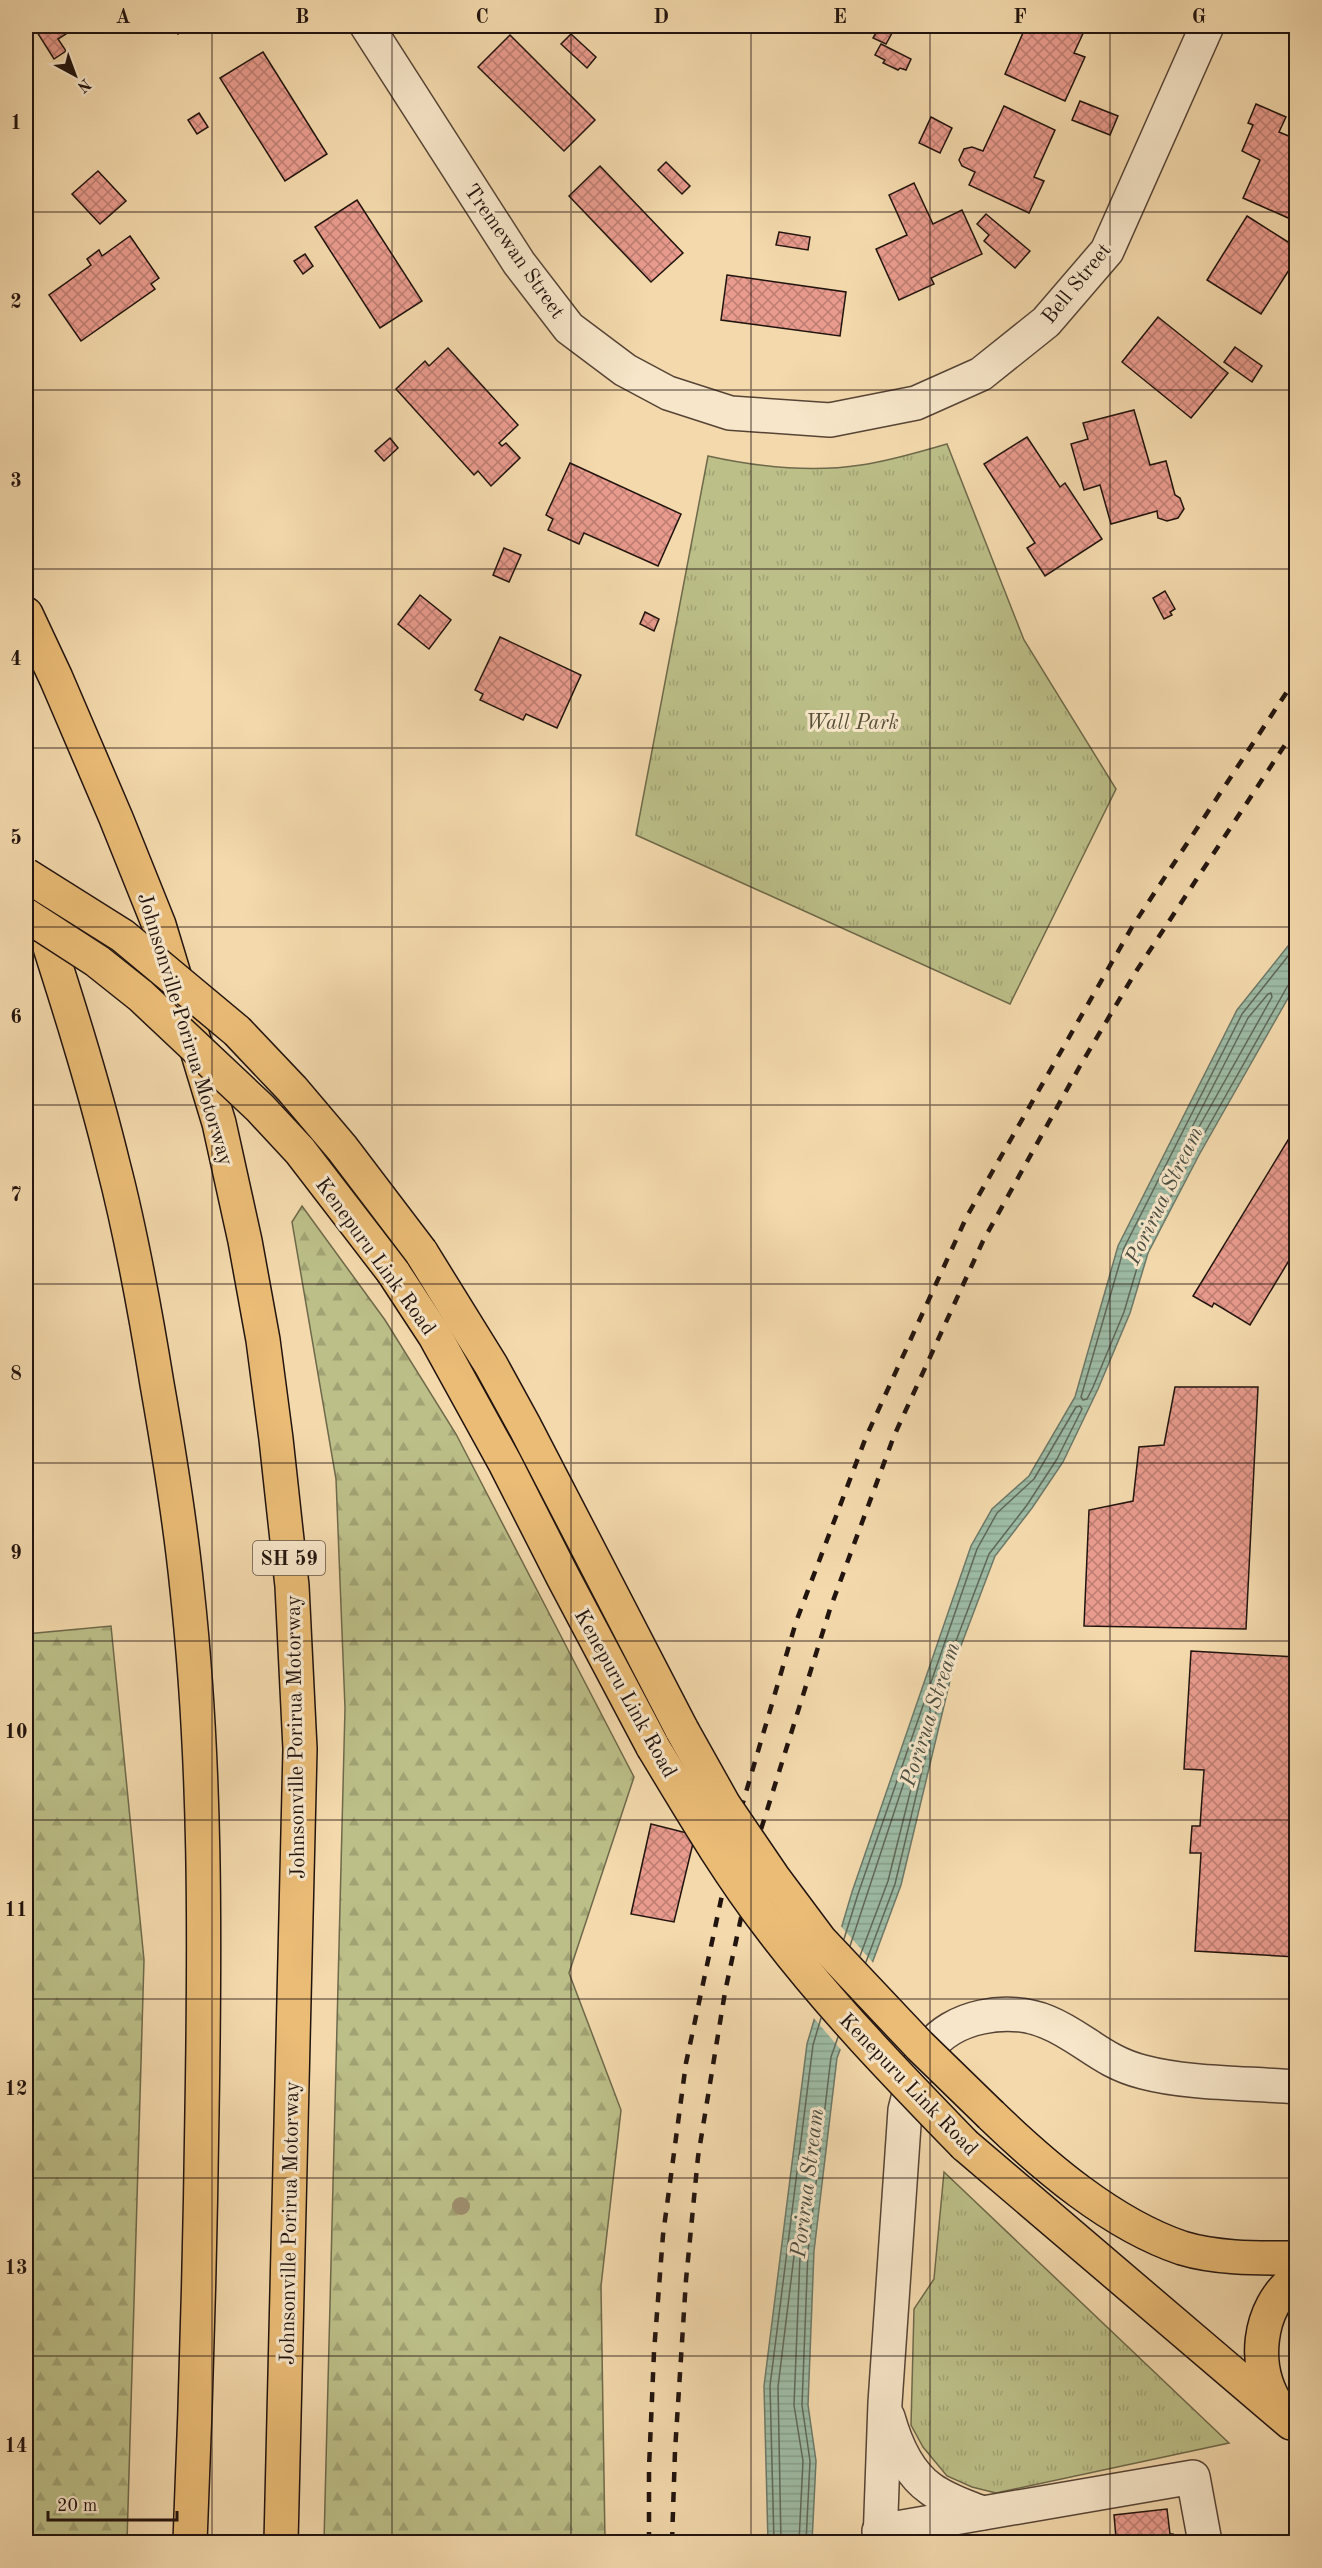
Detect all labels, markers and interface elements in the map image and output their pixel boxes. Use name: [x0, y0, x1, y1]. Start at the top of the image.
text: A: [115, 8, 131, 28]
text: B: [295, 8, 309, 28]
text: C: [475, 8, 489, 28]
text: D: [653, 8, 669, 28]
text: E: [833, 8, 847, 28]
text: F: [1013, 8, 1027, 28]
text: G: [1192, 8, 1206, 28]
north arrow: [45, 45, 105, 105]
text: N: [73, 75, 93, 95]
text: 1: [10, 114, 22, 134]
street label: Tremewan Street: [460, 181, 568, 323]
street label: Bell Street: [1038, 240, 1116, 328]
text: 2: [10, 293, 22, 313]
text: 3: [10, 472, 22, 492]
text: 4: [10, 650, 22, 670]
park label: Wall Park: [805, 713, 899, 734]
text: 5: [10, 828, 22, 849]
street label: Johnsonville Porirua Motorway: [133, 890, 236, 1168]
text: 6: [10, 1008, 22, 1028]
water label: Porirua Stream: [1122, 1123, 1208, 1269]
street label: Kenepuru Link Road: [311, 1174, 439, 1340]
text: 7: [10, 1186, 22, 1206]
text: 8: [10, 1365, 22, 1385]
road number: SH 59: [253, 1541, 325, 1575]
text: 9: [10, 1544, 22, 1564]
street label: Johnsonville Porirua Motorway: [284, 1595, 309, 1879]
street label: Kenepuru Link Road: [570, 1606, 680, 1782]
water label: Porirua Stream: [897, 1640, 965, 1790]
text: 10: [4, 1723, 28, 1743]
text: 11: [4, 1901, 28, 1921]
street label: Kenepuru Link Road: [835, 2010, 981, 2160]
text: 12: [4, 2080, 28, 2100]
street label: Johnsonville Porirua Motorway: [278, 2081, 303, 2365]
water label: Porirua Stream: [788, 2107, 828, 2260]
text: 13: [4, 2259, 28, 2279]
text: 14: [4, 2437, 28, 2457]
scale bar: [48, 2484, 177, 2522]
text: 20 m: [57, 2497, 97, 2515]

